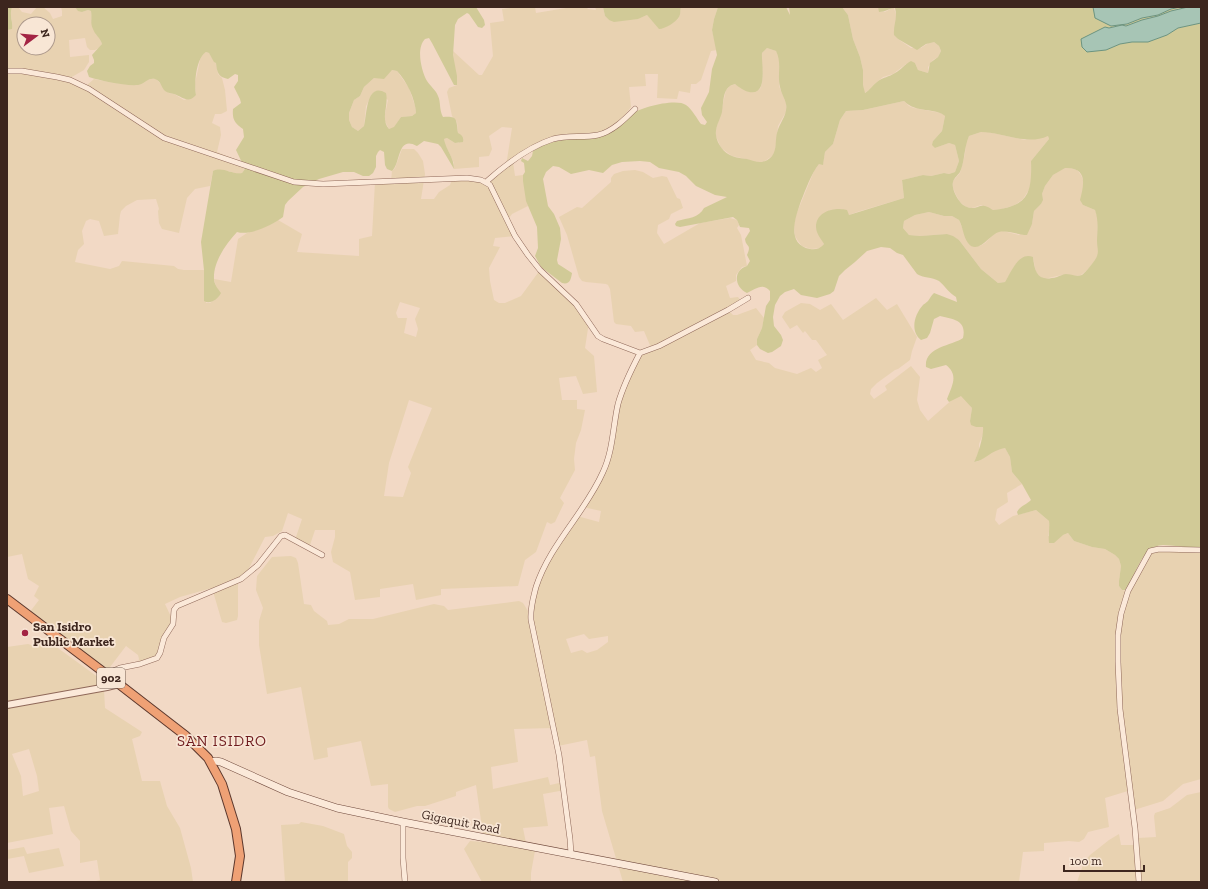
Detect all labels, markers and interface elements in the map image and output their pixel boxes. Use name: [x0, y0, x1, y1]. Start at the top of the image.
north arrow: [16, 16, 56, 56]
text: N: [38, 28, 53, 40]
place label: San Isidro Public Market: [33, 619, 115, 649]
marker: San Isidro Public Market: [20, 628, 30, 638]
road number: 902: [97, 668, 125, 688]
district label: SAN ISIDRO: [177, 732, 267, 750]
street label: Gigaquit Road: [420, 807, 501, 836]
scale bar: [1064, 847, 1144, 873]
text: 100 m: [1070, 854, 1102, 868]

